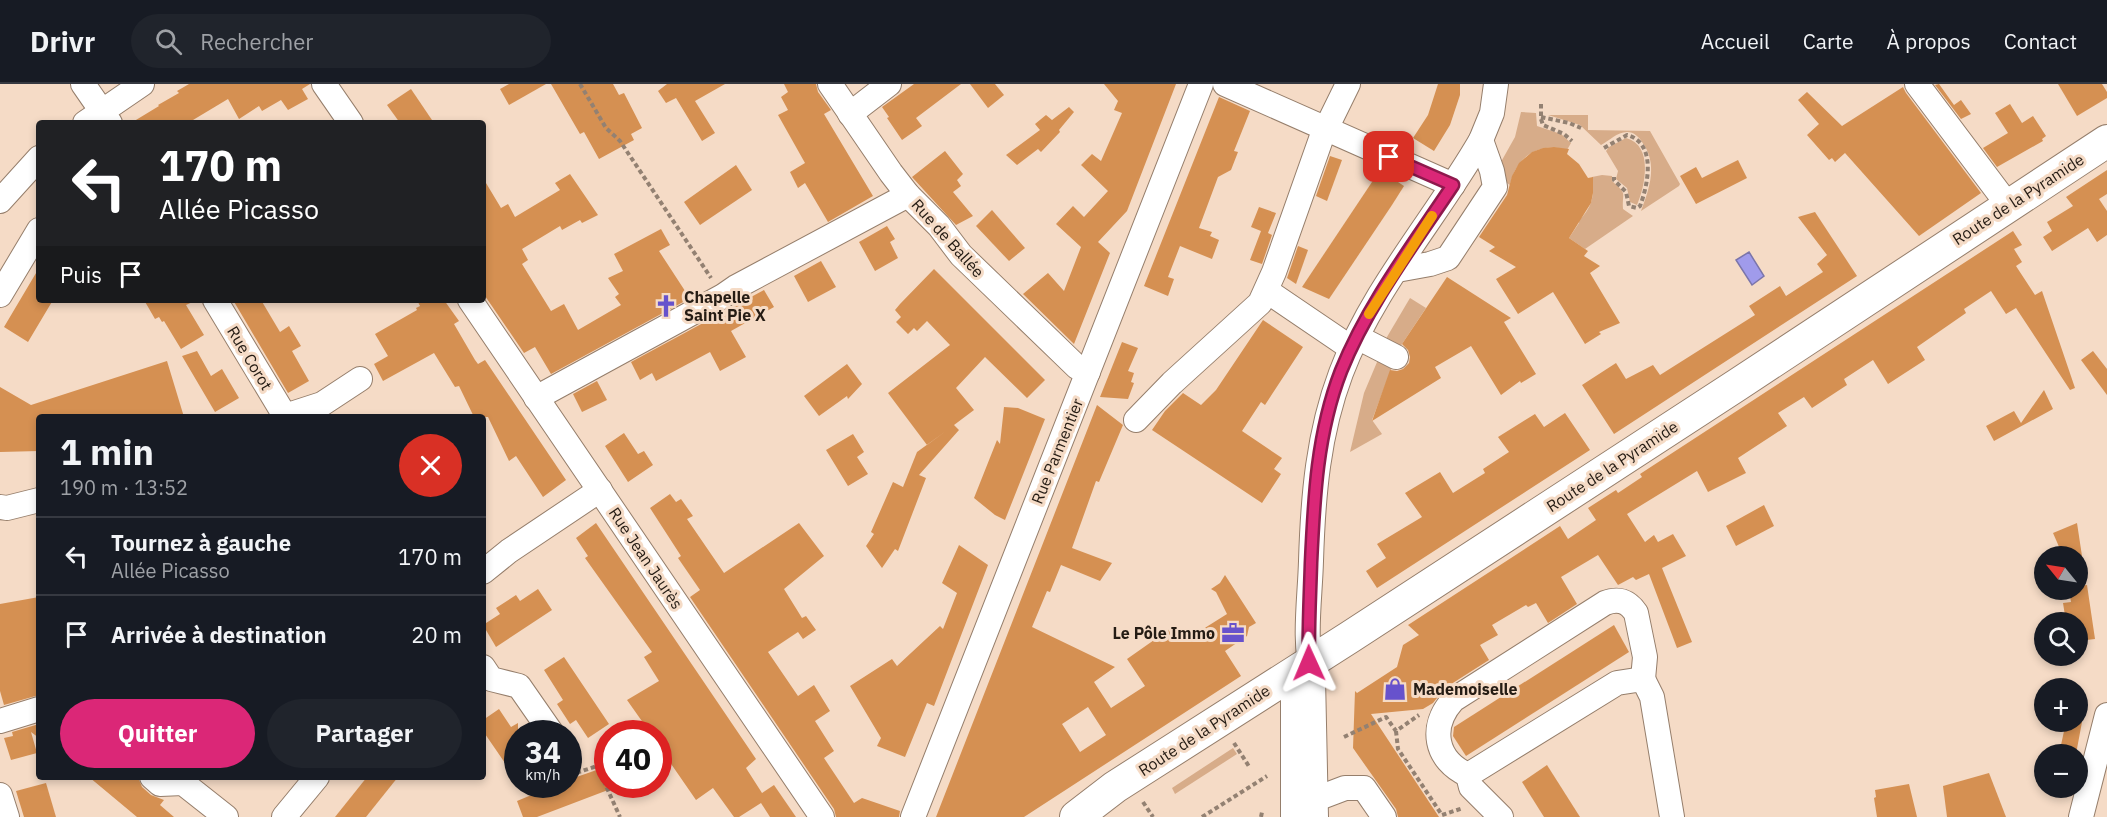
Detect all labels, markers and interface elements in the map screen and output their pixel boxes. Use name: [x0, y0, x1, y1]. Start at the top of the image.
search box: [131, 14, 551, 68]
text: Drivr: [30, 23, 95, 60]
icon: search: [152, 25, 185, 58]
text: Rechercher: [200, 27, 313, 56]
text: Accueil: [1701, 27, 1770, 55]
text: Carte: [1803, 27, 1854, 55]
text: À propos: [1887, 27, 1971, 55]
text: Contact: [2004, 27, 2077, 55]
pin: [1363, 131, 1414, 182]
text: 170 m: [159, 138, 282, 193]
icon: arrive: [1372, 140, 1405, 173]
icon: left: [60, 144, 138, 222]
street label: Route de la Pyramide: [1949, 149, 2088, 249]
text: Allée Picasso: [159, 191, 319, 226]
street label: Rue de Ballée: [907, 195, 989, 282]
icon: arrive: [114, 258, 147, 291]
text: Puis: [60, 260, 102, 289]
place label: Chapelle Saint Pie X: [684, 287, 766, 325]
church icon: Chapelle Saint Pie X: [653, 293, 679, 319]
street label: Rue Corot: [223, 322, 277, 394]
street label: Rue Parmentier: [1027, 395, 1087, 507]
street label: Route de la Pyramide: [1543, 416, 1682, 516]
text: 1 min: [60, 428, 154, 475]
button: close: [399, 434, 462, 497]
text: 190 m · 13:52: [60, 474, 188, 501]
street label: Rue Jean Jaurès: [605, 503, 687, 613]
text: Tournez à gauche: [111, 528, 291, 557]
icon: left: [60, 540, 93, 573]
text: 170 m: [398, 542, 462, 571]
north arrow: [2034, 546, 2088, 600]
map controls: [2034, 546, 2088, 798]
text: Allée Picasso: [111, 557, 230, 584]
button: search: [2034, 612, 2088, 666]
icon: arrive: [60, 618, 93, 651]
text: Arrivée à destination: [111, 620, 327, 649]
text: 20 m: [411, 620, 462, 649]
office icon: Le Pôle Immo: [1220, 620, 1246, 646]
place label: Le Pôle Immo: [1113, 623, 1215, 643]
position arrow: [1277, 631, 1341, 695]
shop icon: Mademoiselle: [1382, 676, 1408, 702]
button: +: [2034, 678, 2088, 732]
place label: Mademoiselle: [1413, 679, 1517, 699]
street label: Route de la Pyramide: [1135, 680, 1274, 780]
button: Quitter: [60, 699, 255, 768]
button: Partager: [267, 699, 462, 768]
speed limit sign: 40: [594, 720, 672, 798]
text: 34: [525, 732, 561, 771]
button: −: [2034, 744, 2088, 798]
text: km/h: [525, 765, 561, 784]

